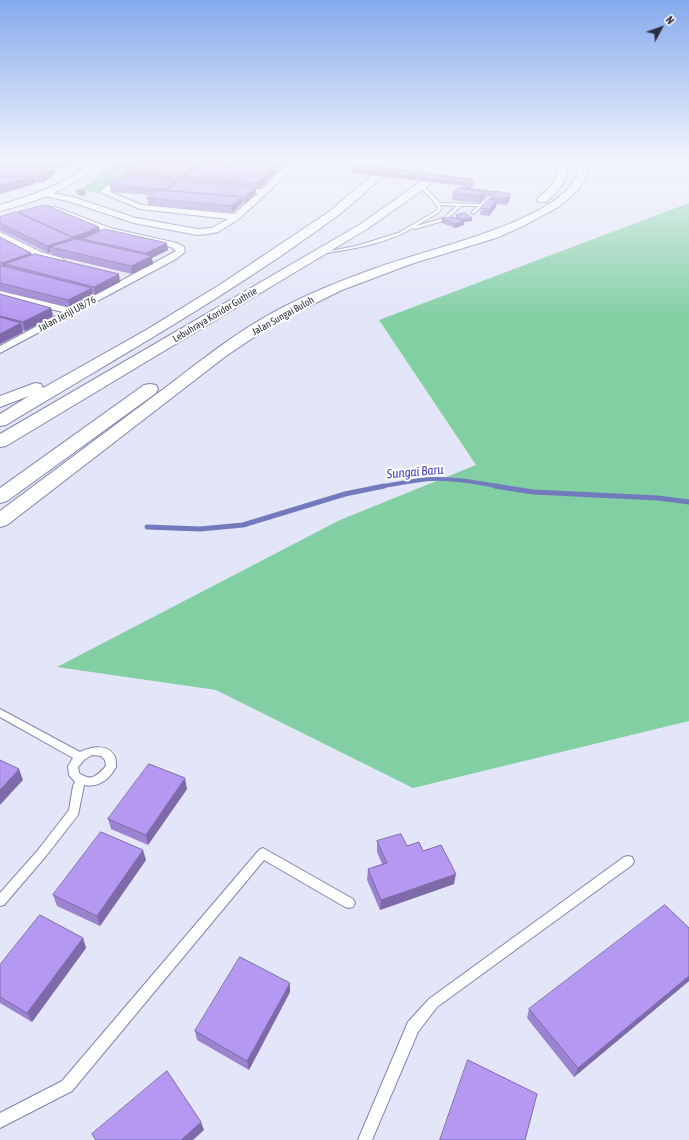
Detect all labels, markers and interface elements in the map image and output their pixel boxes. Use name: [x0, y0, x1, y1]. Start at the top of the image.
north arrow: [641, 8, 681, 48]
text: N: [663, 14, 677, 27]
street label: Lebuhraya Koridor Guthrie: [171, 285, 259, 345]
street label: Jalan Jeriji U8/76: [36, 294, 98, 334]
street label: Jalan Sungai Buloh: [250, 294, 316, 338]
water label: Sungai Baru: [386, 462, 444, 482]

